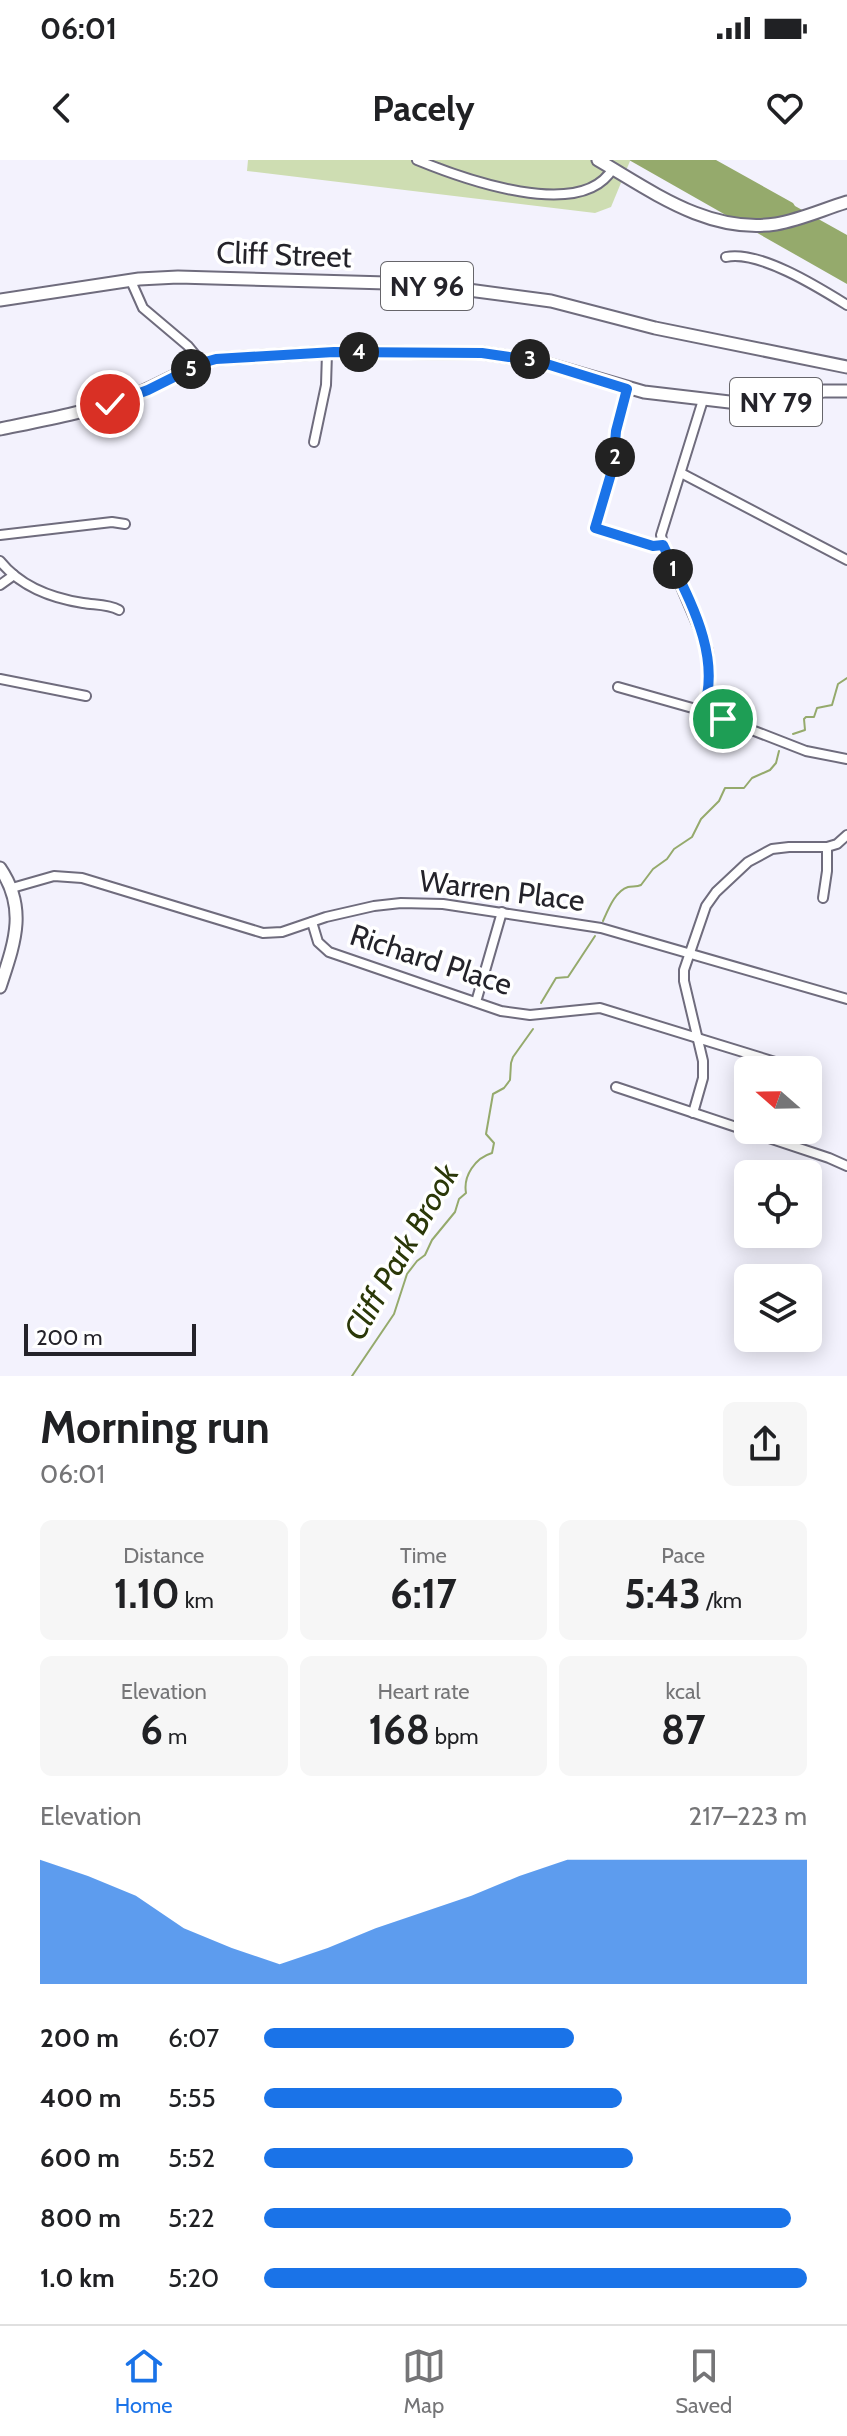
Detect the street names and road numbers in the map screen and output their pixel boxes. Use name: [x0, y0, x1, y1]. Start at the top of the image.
street label: Cliff Street: [216, 234, 352, 275]
road number: NY 96: [381, 262, 473, 310]
road number: NY 79: [730, 378, 822, 426]
street label: Warren Place: [417, 862, 587, 919]
street label: Richard Place: [345, 916, 517, 1003]

